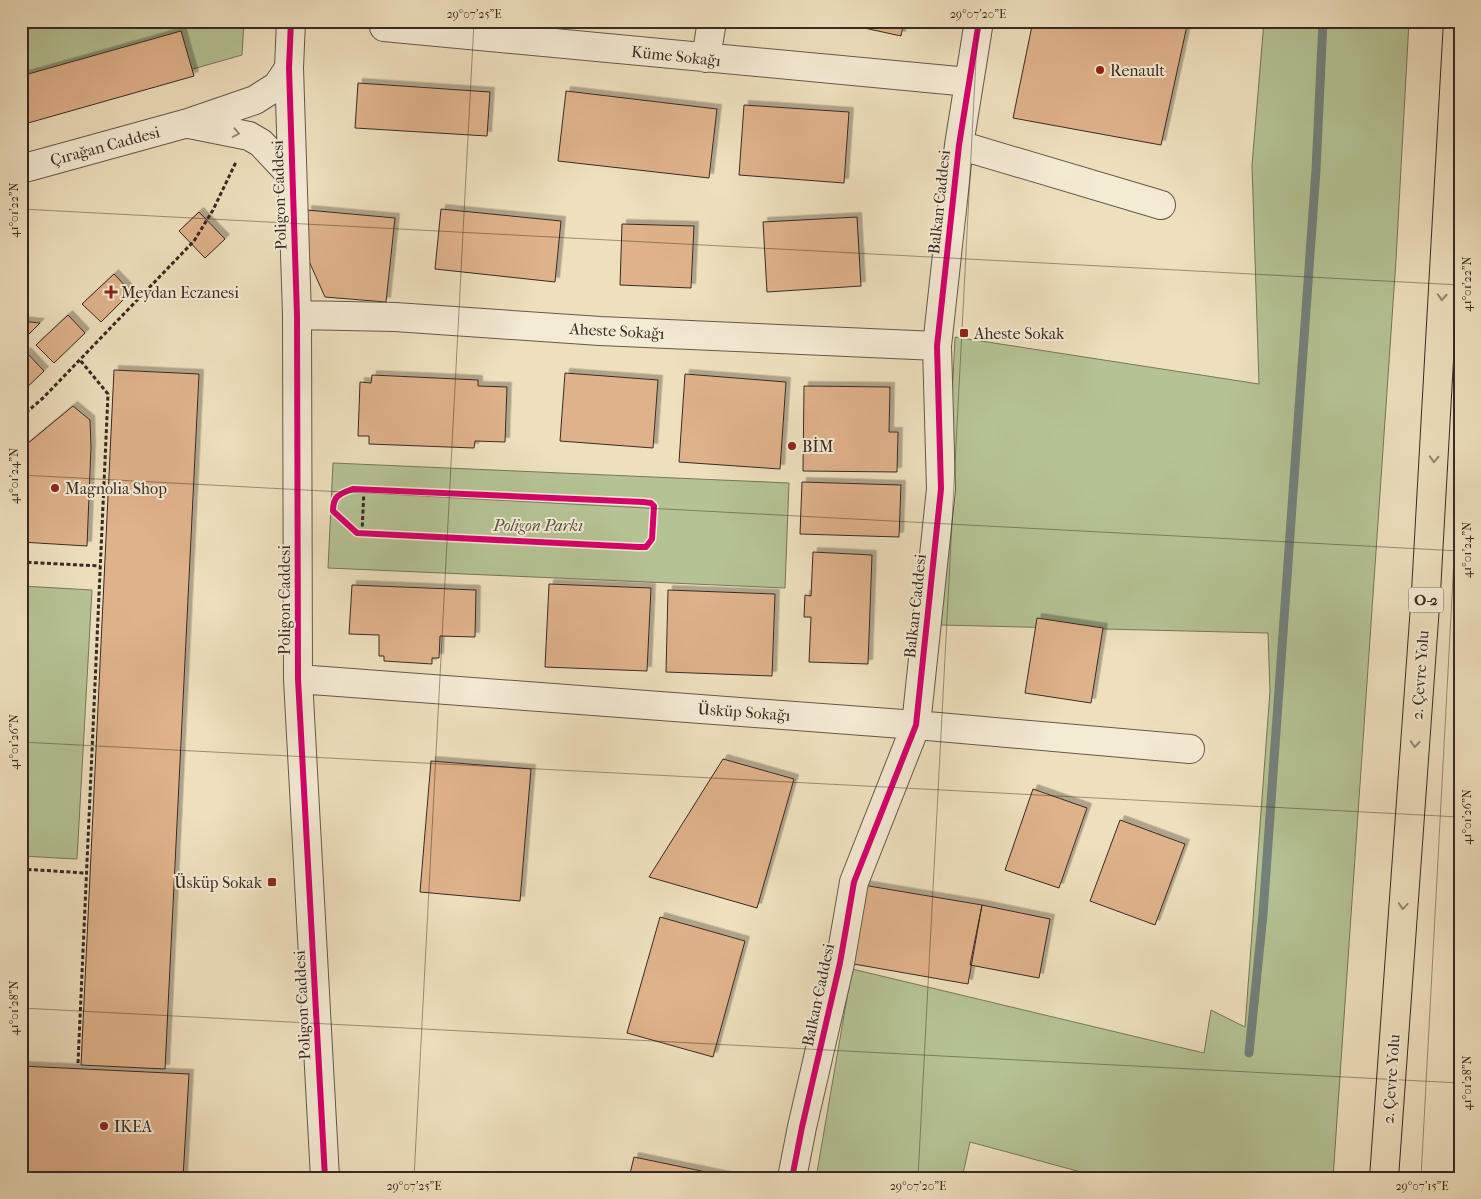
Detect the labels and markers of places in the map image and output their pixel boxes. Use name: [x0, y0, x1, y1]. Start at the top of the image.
place label: Renault: [1110, 61, 1165, 80]
marker: Renault: [1094, 64, 1106, 76]
place label: Meydan Eczanesi: [121, 283, 239, 302]
marker: Meydan Eczanesi: [105, 286, 117, 298]
place label: Aheste Sokak: [973, 324, 1065, 343]
marker: Aheste Sokak: [958, 327, 970, 339]
place label: BİM: [802, 437, 834, 456]
marker: BİM: [786, 440, 798, 452]
place label: Magnolia Shop: [65, 479, 167, 498]
marker: Magnolia Shop: [49, 482, 61, 494]
place label: Üsküp Sokak: [174, 873, 263, 892]
marker: Üsküp Sokak: [266, 876, 278, 888]
place label: IKEA: [114, 1117, 153, 1136]
marker: IKEA: [98, 1120, 110, 1132]

